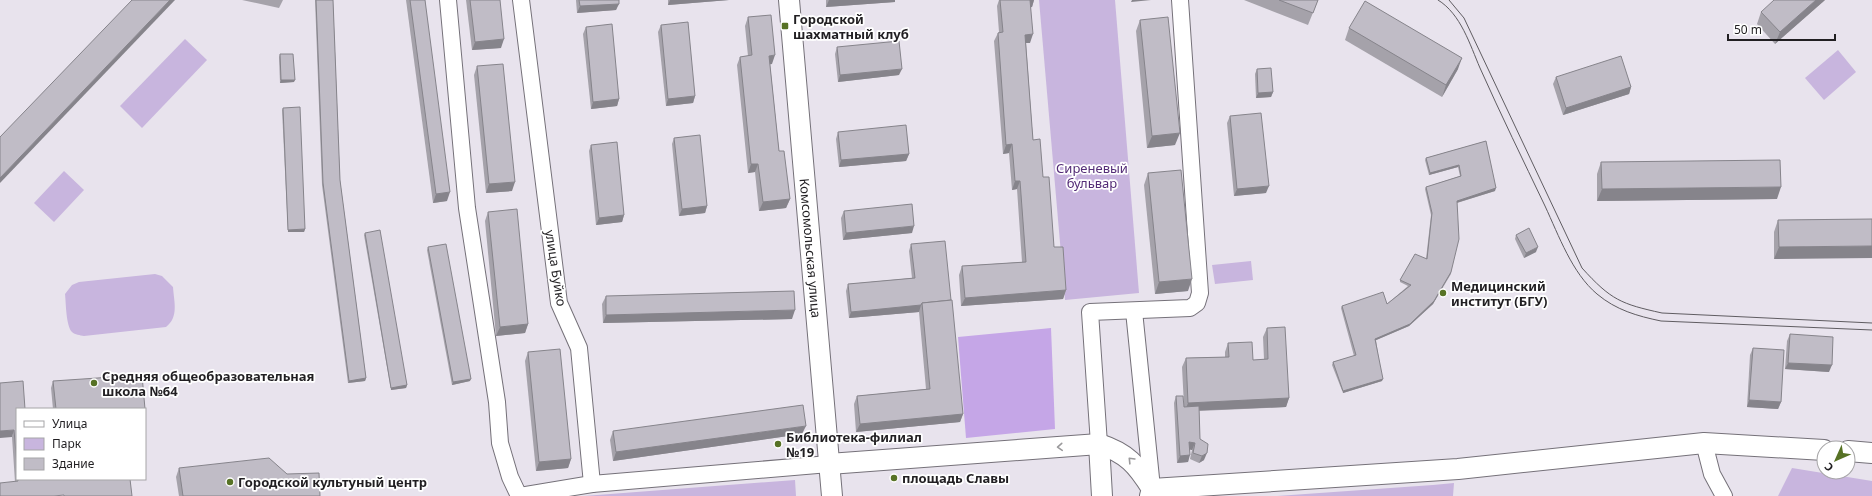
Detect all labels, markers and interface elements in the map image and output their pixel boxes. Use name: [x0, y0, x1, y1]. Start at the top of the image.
place label: Городской шахматный клуб: [793, 10, 909, 43]
scale bar: [1728, 16, 1835, 42]
marker: Городской шахматный клуб: [780, 21, 790, 31]
text: 50 m: [1734, 21, 1762, 38]
park label: Сиреневый бульвар: [1056, 159, 1128, 192]
street label: Комсомольская улица: [795, 177, 826, 319]
street label: улица Буйко: [541, 228, 571, 308]
place label: Медицинский институт (БГУ): [1451, 277, 1547, 310]
marker: Медицинский институт (БГУ): [1438, 288, 1448, 298]
place label: Средняя общеобразовательная школа №64: [102, 367, 314, 400]
marker: Средняя общеобразовательная школа №64: [89, 378, 99, 388]
legend: [16, 408, 146, 480]
text: Улица: [52, 415, 87, 432]
place label: Библиотека-филиал №19: [786, 428, 922, 461]
text: Парк: [52, 435, 82, 452]
marker: Библиотека-филиал №19: [773, 439, 783, 449]
north arrow: [1816, 440, 1856, 480]
one-way arrow: [1057, 443, 1063, 452]
text: Здание: [52, 455, 95, 472]
one-way arrow: [1128, 457, 1136, 465]
text: С: [1821, 460, 1836, 475]
place label: площадь Славы: [902, 469, 1009, 487]
place label: Городской культуный центр: [238, 473, 427, 491]
marker: площадь Славы: [889, 473, 899, 483]
marker: Городской культуный центр: [225, 477, 235, 487]

